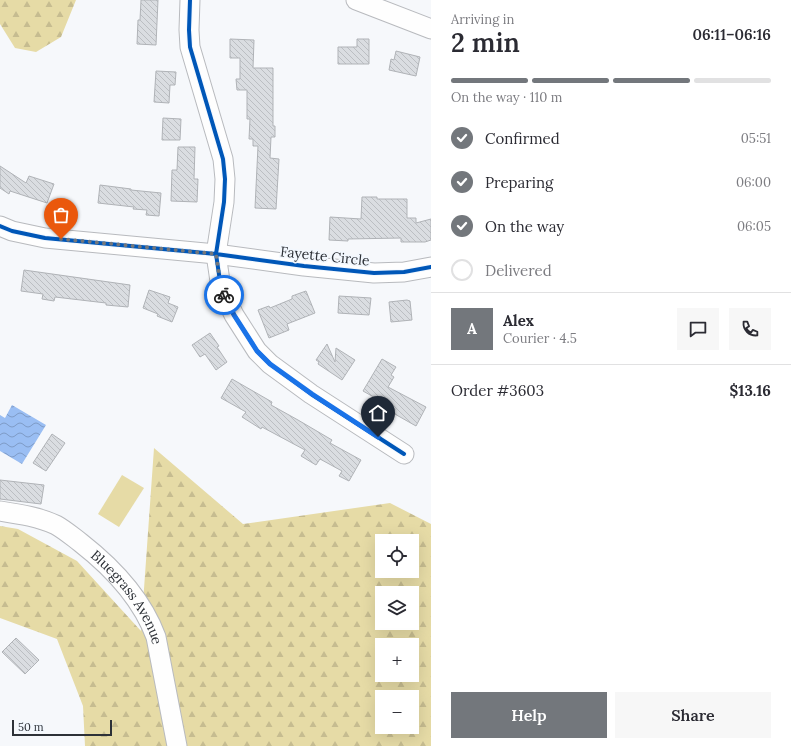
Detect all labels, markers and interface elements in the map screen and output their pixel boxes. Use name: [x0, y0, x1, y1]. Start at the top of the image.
text: Arriving in: [451, 11, 514, 28]
text: 06:11–06:16: [692, 25, 771, 44]
text: 2 min: [451, 26, 520, 59]
text: On the way · 110 m: [451, 89, 562, 106]
icon: check: [451, 127, 473, 149]
text: Confirmed: [485, 129, 560, 148]
text: 05:51: [741, 130, 771, 147]
icon: check: [451, 171, 473, 193]
text: Preparing: [485, 173, 553, 192]
text: 06:00: [736, 174, 771, 191]
pin: [44, 198, 78, 239]
icon: bag: [50, 204, 72, 226]
icon: check: [451, 215, 473, 237]
text: On the way: [485, 217, 564, 236]
text: 06:05: [737, 218, 771, 235]
street label: Fayette Circle: [279, 242, 371, 270]
text: Delivered: [485, 261, 552, 280]
courier: [204, 275, 244, 315]
icon: bike: [213, 284, 235, 306]
button: chat: [677, 308, 719, 350]
button: phone: [729, 308, 771, 350]
text: Alex: [503, 311, 534, 330]
text: A: [467, 319, 477, 338]
text: Courier · 4.5: [503, 330, 577, 347]
text: Order #3603: [451, 381, 544, 400]
text: $13.16: [729, 381, 771, 400]
pin: [361, 396, 395, 437]
icon: home: [367, 402, 389, 424]
map controls: [375, 534, 419, 734]
button: locate: [375, 534, 419, 578]
street label: Bluegrass Avenue: [87, 546, 166, 646]
button: layers: [375, 586, 419, 630]
button: +: [375, 638, 419, 682]
button: −: [375, 690, 419, 734]
button: Help: [451, 692, 607, 738]
button: Share: [615, 692, 771, 738]
scale bar: [12, 718, 112, 737]
text: 50 m: [18, 720, 44, 734]

